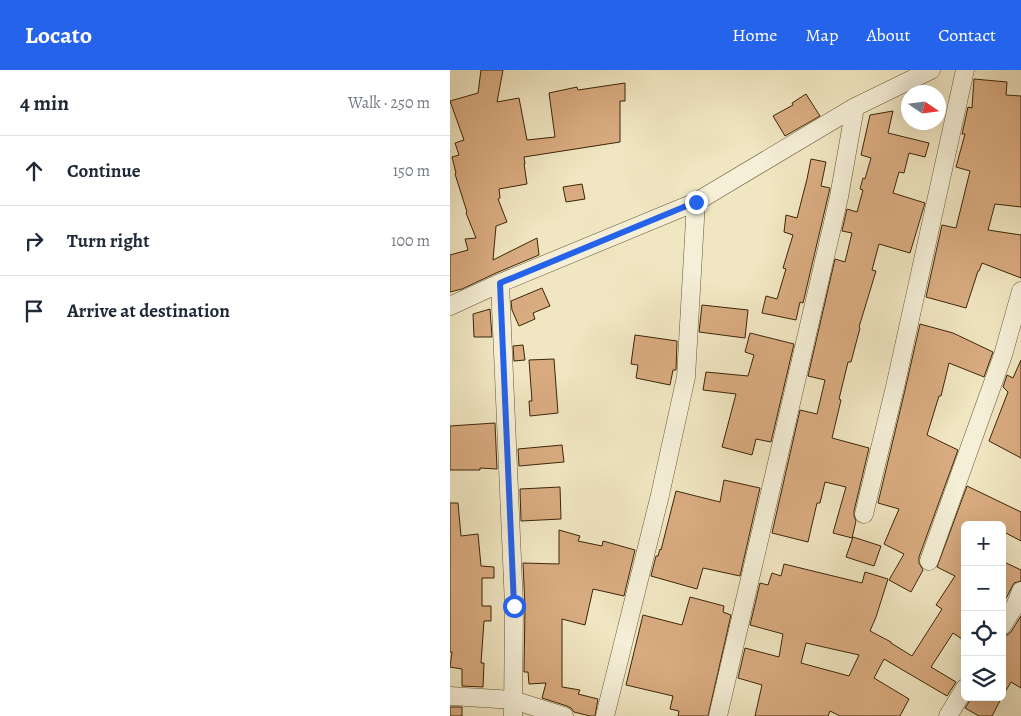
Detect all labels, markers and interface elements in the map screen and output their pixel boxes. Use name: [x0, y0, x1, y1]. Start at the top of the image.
text: Locato: [25, 19, 92, 51]
text: Home: [732, 23, 777, 47]
text: Map: [805, 23, 838, 47]
text: About: [866, 23, 910, 47]
text: Contact: [938, 23, 996, 47]
north arrow: [901, 85, 946, 130]
text: 4 min: [20, 89, 69, 117]
text: Walk · 250 m: [348, 92, 430, 114]
icon: ahead: [20, 157, 48, 185]
text: Continue: [67, 158, 141, 184]
text: 150 m: [393, 160, 430, 182]
route end: [685, 191, 708, 214]
icon: right: [20, 227, 48, 255]
text: Turn right: [67, 228, 149, 254]
text: 100 m: [391, 230, 430, 252]
icon: arrive: [20, 297, 48, 325]
text: Arrive at destination: [67, 298, 230, 324]
map controls: [961, 521, 1006, 701]
button: +: [961, 521, 1006, 566]
button: −: [961, 566, 1006, 611]
route start: [503, 595, 526, 618]
button: locate: [961, 611, 1006, 656]
button: layers: [961, 656, 1006, 701]

